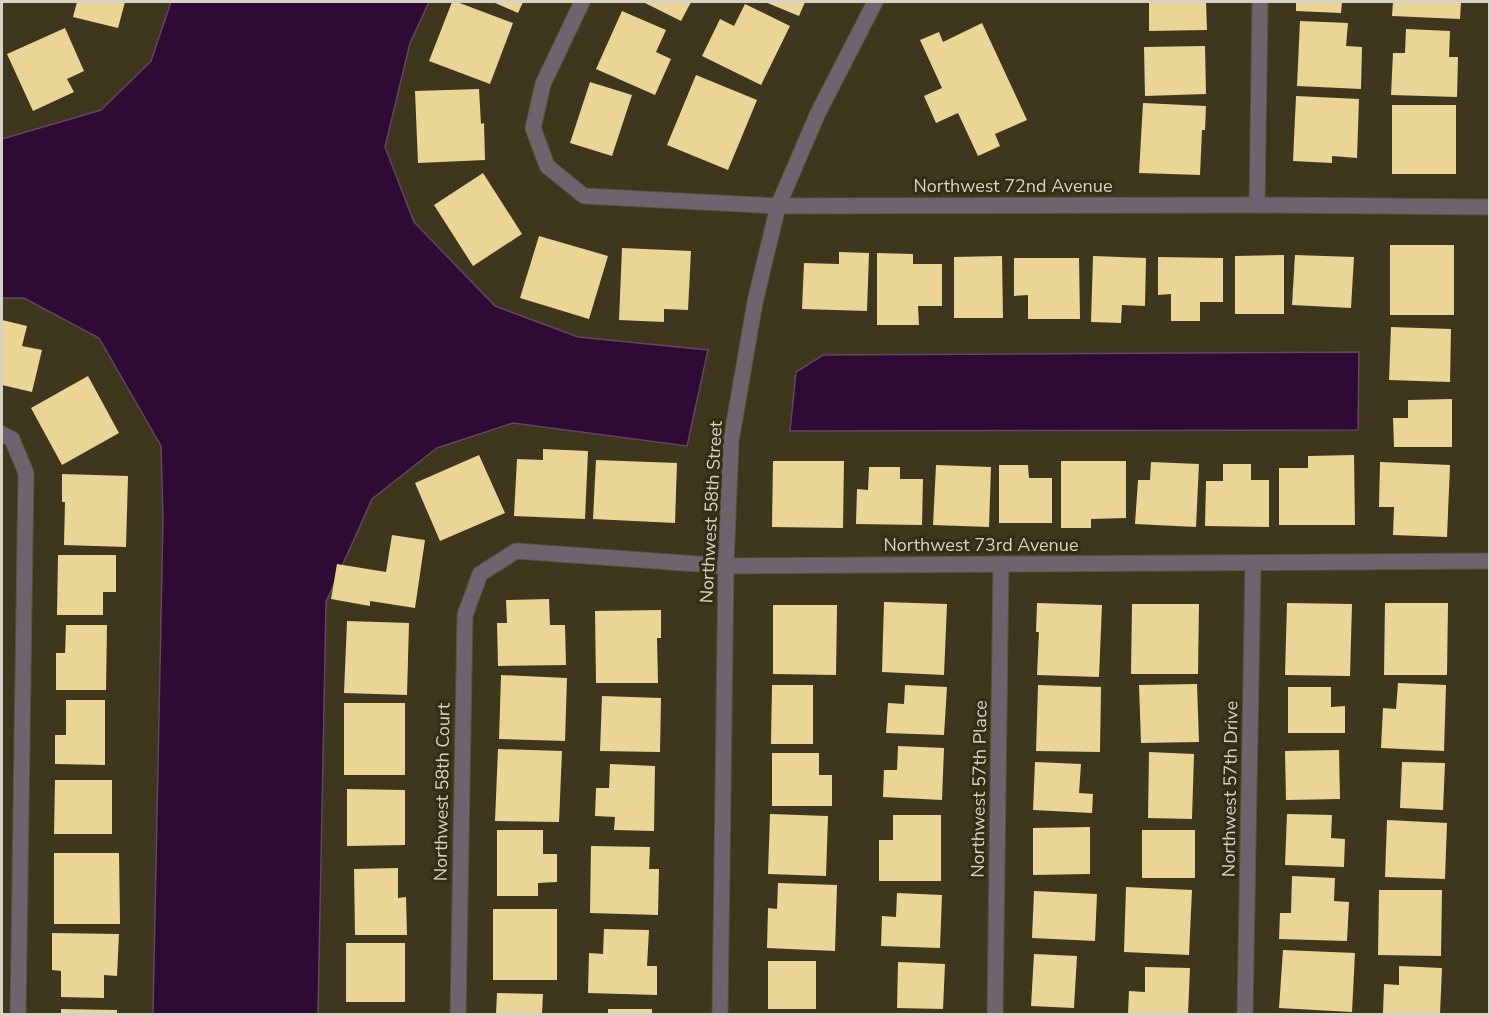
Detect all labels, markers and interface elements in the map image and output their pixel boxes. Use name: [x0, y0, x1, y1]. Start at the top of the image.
street label: Northwest 72nd Avenue: [914, 174, 1112, 198]
street label: Northwest 58th Street: [694, 419, 728, 604]
street label: Northwest 73rd Avenue: [883, 533, 1079, 557]
street label: Northwest 57th Place: [965, 700, 993, 878]
street label: Northwest 57th Drive: [1216, 701, 1244, 877]
street label: Northwest 58th Court: [428, 702, 456, 881]

